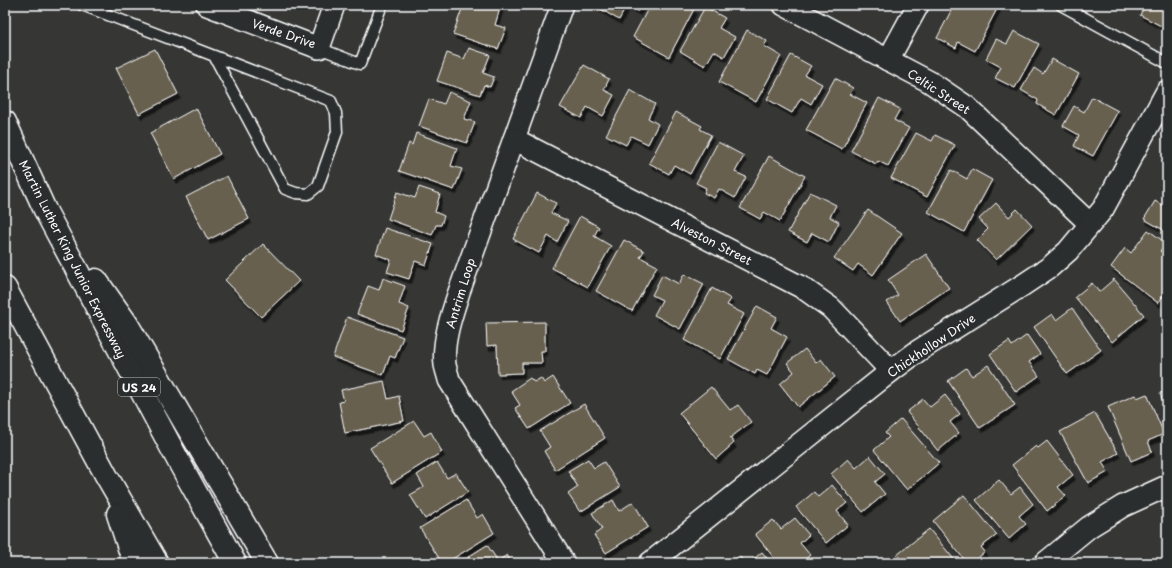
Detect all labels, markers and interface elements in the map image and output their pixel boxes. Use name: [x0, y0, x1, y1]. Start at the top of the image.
street label: Verde Drive: [250, 14, 318, 52]
street label: Celtic Street: [904, 64, 974, 118]
street label: Martin Luther King Junior Expressway: [15, 157, 131, 361]
street label: Alveston Street: [669, 213, 755, 269]
street label: Antrim Loop: [441, 256, 479, 330]
street label: Chickhollow Drive: [883, 309, 979, 381]
road number: US 24: [118, 378, 160, 396]

